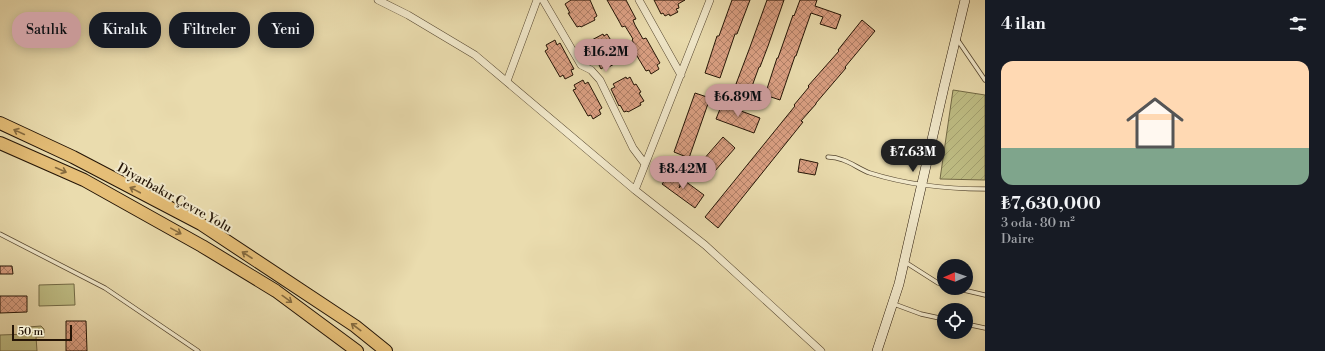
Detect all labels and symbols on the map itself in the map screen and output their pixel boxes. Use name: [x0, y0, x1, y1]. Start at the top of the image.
pin: ₺16.2M: [573, 39, 639, 73]
pin: ₺6.89M: [705, 84, 771, 118]
one-way arrow: [13, 128, 25, 135]
pin: ₺7.63M: [880, 139, 946, 173]
pin: ₺8.42M: [650, 156, 716, 190]
street label: Diyarbakır Çevre Yolu: [114, 160, 235, 236]
one-way arrow: [55, 167, 67, 174]
one-way arrow: [129, 185, 141, 193]
one-way arrow: [170, 228, 182, 236]
one-way arrow: [242, 251, 253, 259]
north arrow: [937, 259, 973, 295]
one-way arrow: [281, 295, 292, 303]
scale bar: [12, 323, 72, 342]
one-way arrow: [350, 323, 361, 331]

